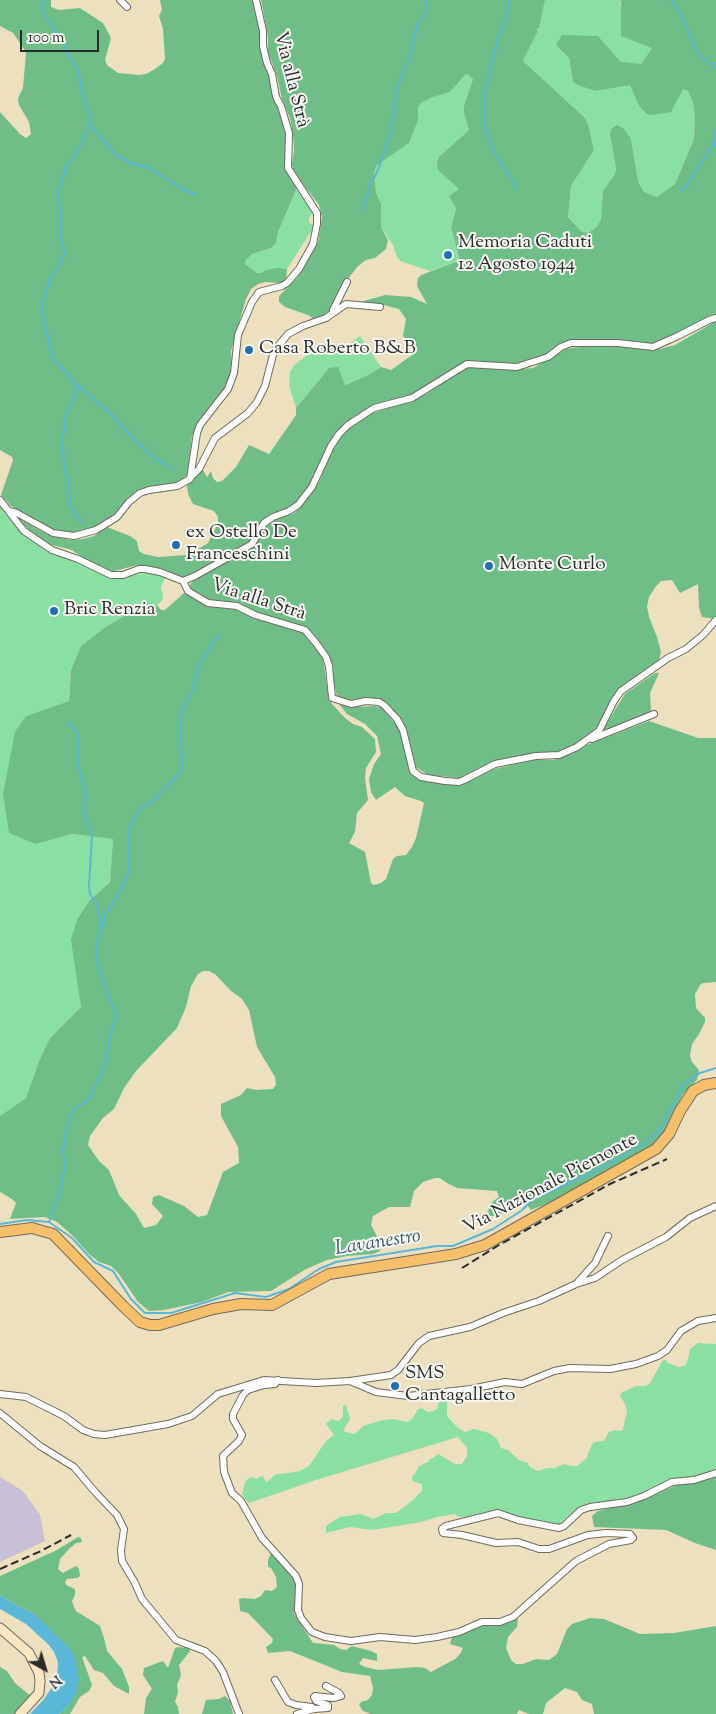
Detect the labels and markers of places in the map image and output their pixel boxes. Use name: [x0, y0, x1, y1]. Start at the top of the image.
place label: Memoria Caduti 12 Agosto 1944: [458, 233, 592, 277]
marker: Memoria Caduti 12 Agosto 1944: [442, 249, 454, 261]
place label: Casa Roberto B&B: [259, 339, 416, 361]
marker: Casa Roberto B&B: [243, 344, 255, 356]
place label: ex Ostello De Franceschini: [186, 523, 297, 567]
marker: ex Ostello De Franceschini: [170, 539, 182, 551]
place label: Monte Curlo: [499, 555, 606, 577]
marker: Monte Curlo: [483, 560, 495, 572]
place label: Bric Renzia: [64, 600, 156, 622]
marker: Bric Renzia: [48, 605, 60, 617]
place label: SMS Cantagalletto: [405, 1364, 515, 1408]
marker: SMS Cantagalletto: [389, 1380, 401, 1392]

